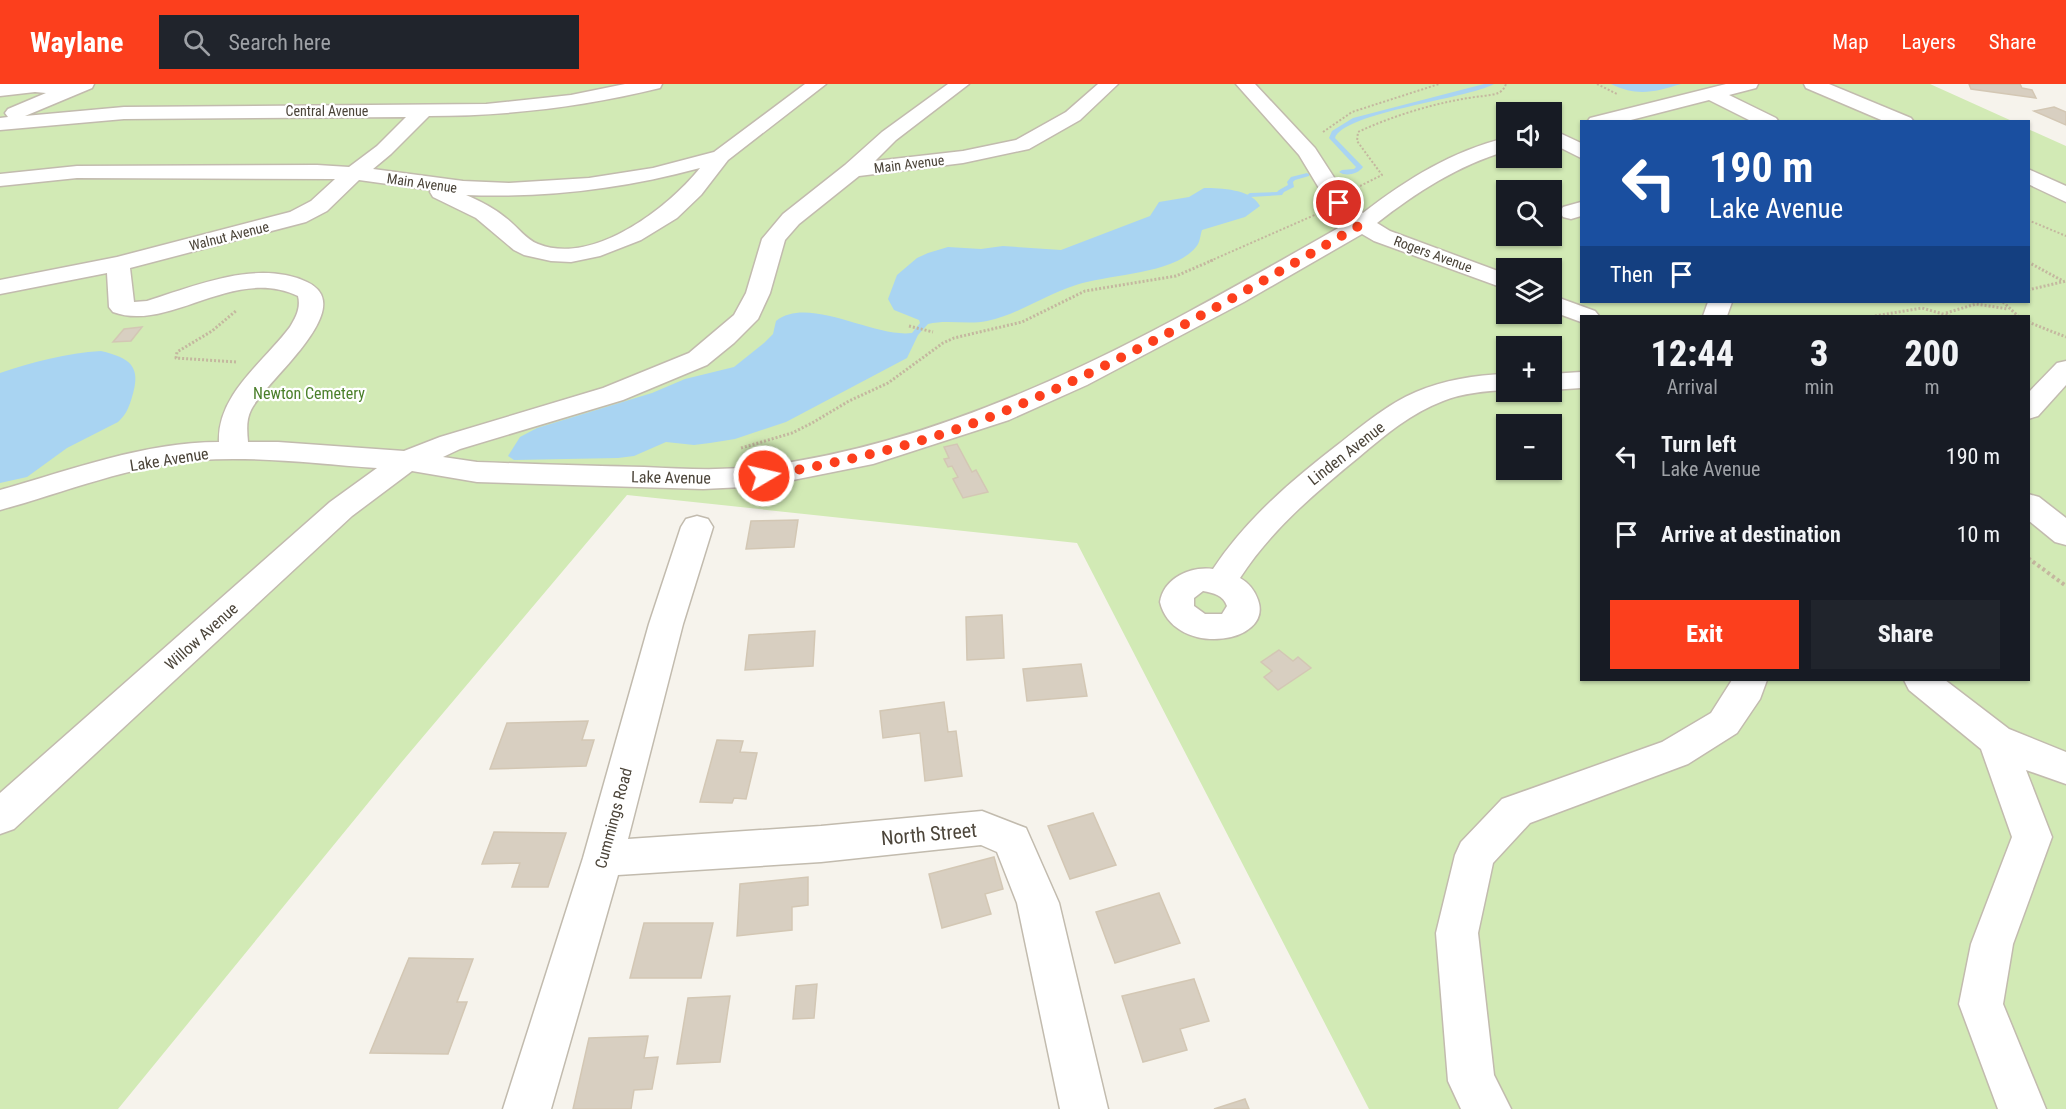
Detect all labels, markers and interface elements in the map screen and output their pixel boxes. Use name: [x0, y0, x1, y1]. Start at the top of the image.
search box: [159, 15, 579, 69]
text: Waylane: [30, 26, 123, 59]
icon: search: [180, 26, 213, 59]
text: Search here: [228, 30, 331, 55]
text: Map: [1832, 30, 1869, 54]
text: Layers: [1902, 30, 1956, 54]
text: Share: [1989, 30, 2036, 54]
map controls: [1496, 102, 1562, 480]
button: sound: [1496, 102, 1562, 168]
street label: Central Avenue: [286, 103, 369, 119]
text: 190 m: [1709, 143, 1814, 192]
icon: left: [1610, 144, 1688, 222]
street label: Main Avenue: [873, 152, 946, 176]
street label: Main Avenue: [386, 170, 459, 196]
pin: [1313, 177, 1364, 228]
button: search: [1496, 180, 1562, 246]
icon: arrive: [1322, 186, 1355, 219]
text: Lake Avenue: [1709, 193, 1843, 225]
street label: Walnut Avenue: [187, 218, 271, 254]
street label: Rogers Avenue: [1392, 232, 1475, 276]
button: layers: [1496, 258, 1562, 324]
icon: arrive: [1665, 258, 1698, 291]
text: Then: [1610, 262, 1653, 287]
text: 12:44: [1651, 333, 1734, 375]
text: 3: [1810, 333, 1828, 375]
text: 200: [1904, 333, 1959, 375]
button: +: [1496, 336, 1562, 402]
text: Arrival: [1667, 375, 1718, 399]
text: min: [1805, 375, 1834, 399]
text: m: [1924, 375, 1939, 399]
park label: Newton Cemetery: [253, 384, 365, 403]
button: −: [1496, 414, 1562, 480]
street label: Linden Avenue: [1304, 418, 1388, 489]
text: Turn left: [1661, 432, 1736, 457]
icon: left: [1610, 440, 1643, 473]
street label: Lake Avenue: [128, 444, 210, 475]
position arrow: [732, 444, 796, 508]
text: 190 m: [1946, 444, 2000, 469]
text: Lake Avenue: [1661, 457, 1760, 481]
street label: Lake Avenue: [631, 467, 711, 488]
icon: arrive: [1610, 518, 1643, 551]
text: Arrive at destination: [1661, 522, 1841, 547]
text: 10 m: [1957, 522, 2000, 547]
street label: Willow Avenue: [161, 599, 242, 674]
button: Exit: [1610, 600, 1799, 669]
button: Share: [1811, 600, 2000, 669]
street label: Cummings Road: [591, 766, 636, 870]
street label: North Street: [880, 818, 978, 850]

